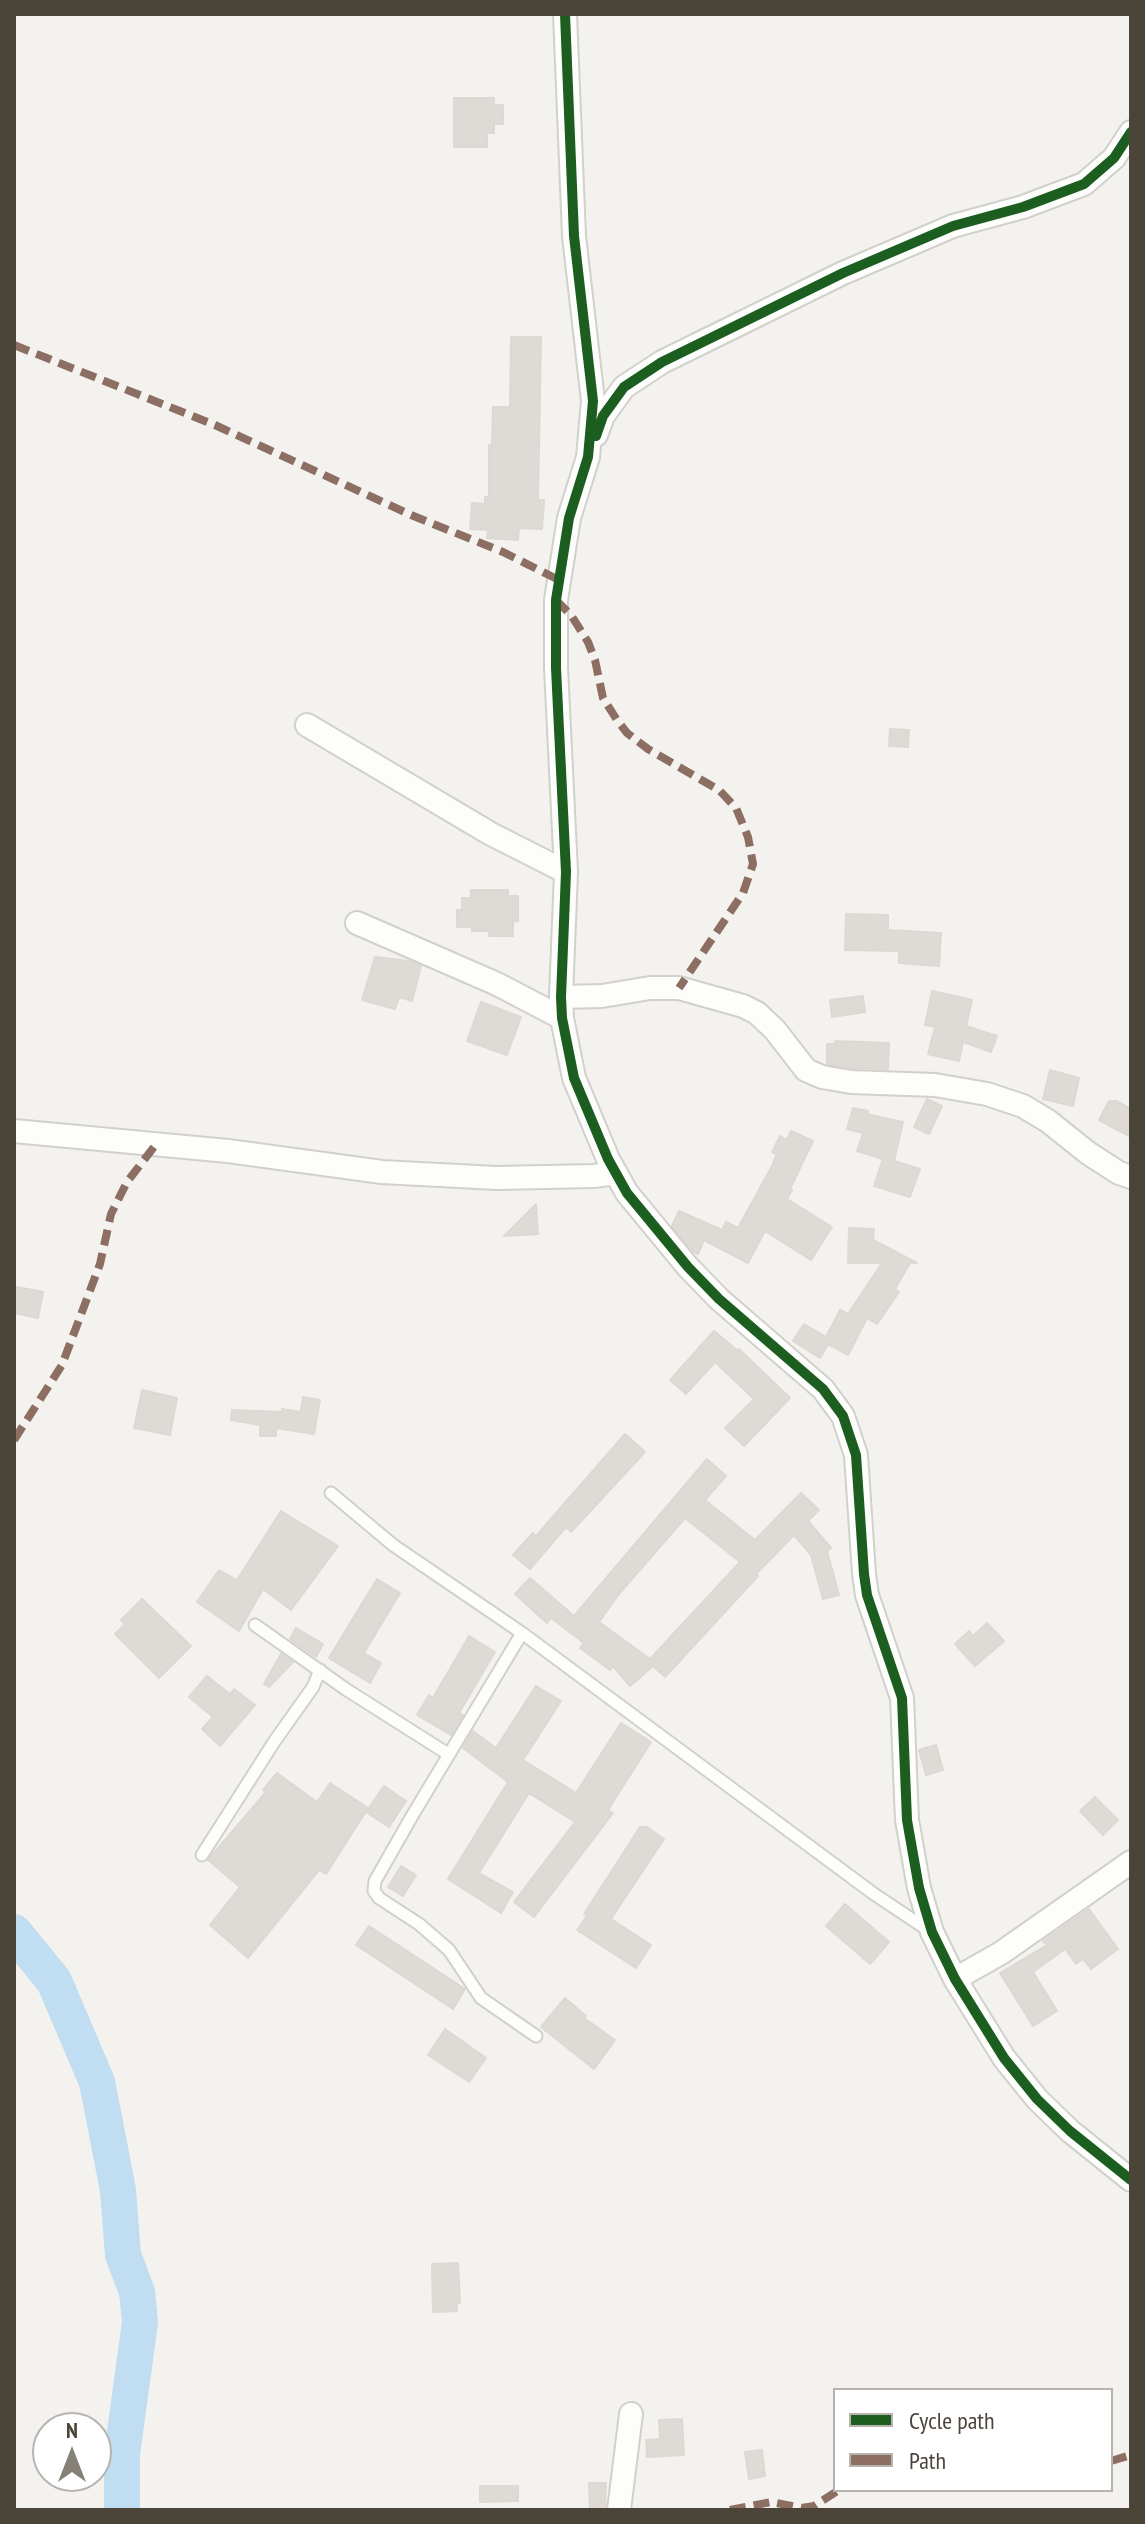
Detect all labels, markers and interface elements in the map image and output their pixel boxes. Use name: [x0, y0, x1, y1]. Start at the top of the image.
legend: [833, 2388, 1113, 2492]
text: Cycle path: [909, 2405, 995, 2436]
north arrow: [32, 2412, 112, 2492]
text: N: [66, 2416, 78, 2444]
text: Path: [909, 2445, 946, 2476]

